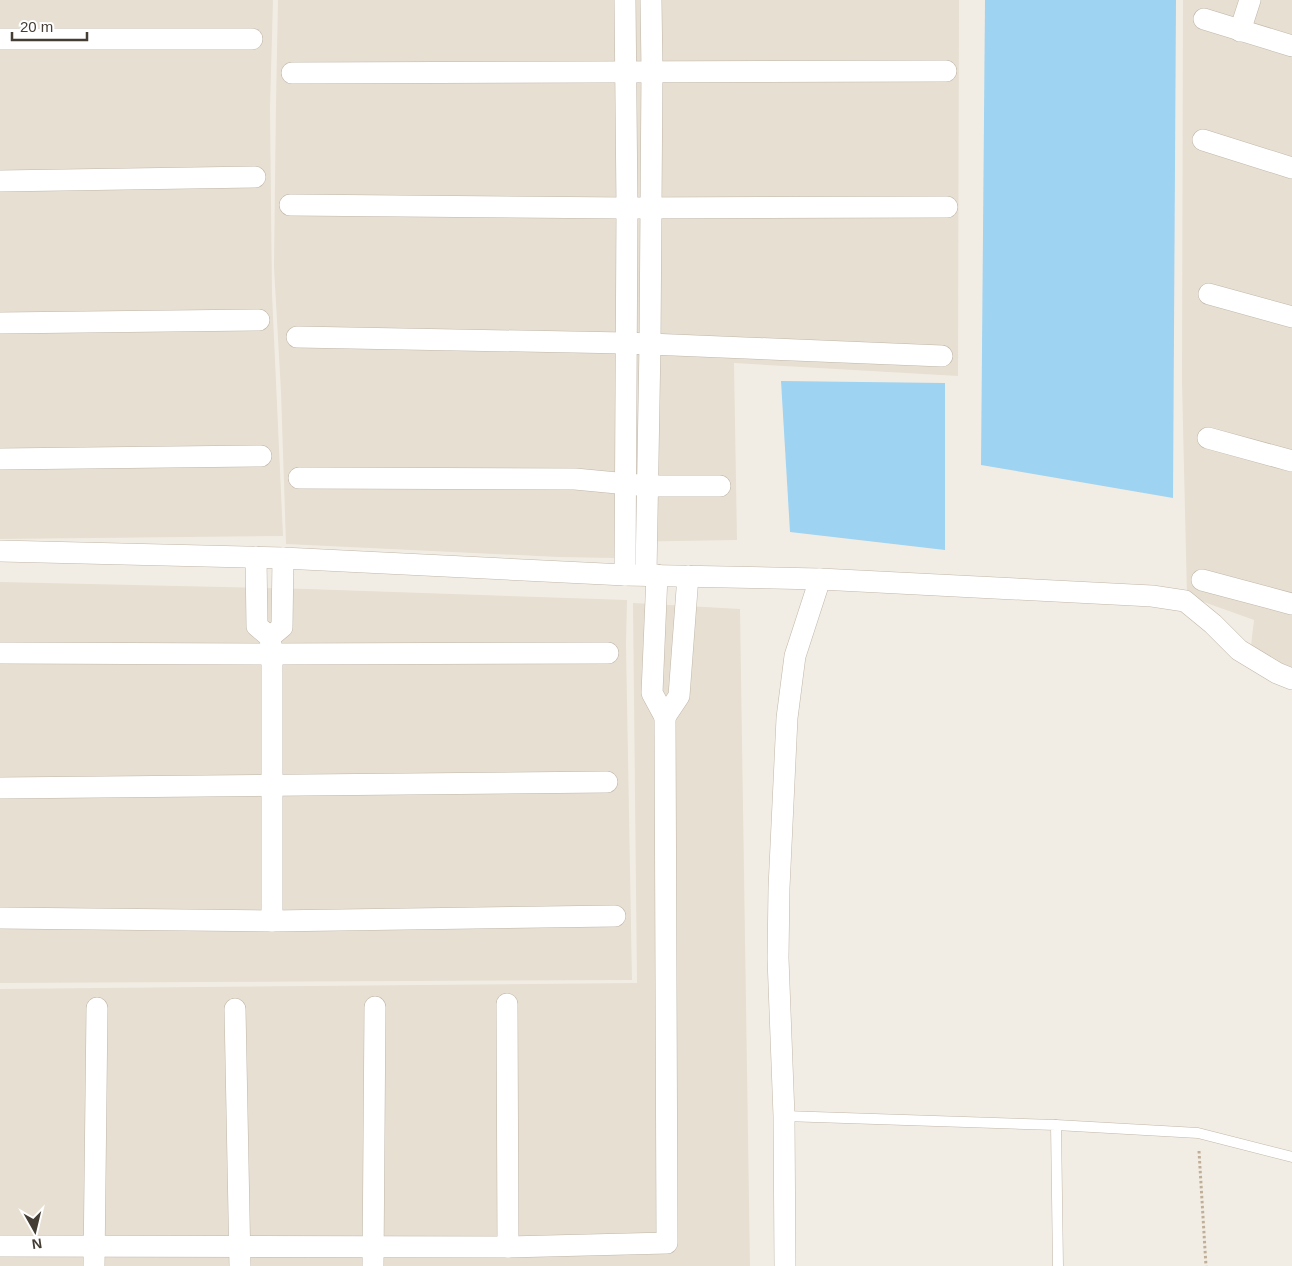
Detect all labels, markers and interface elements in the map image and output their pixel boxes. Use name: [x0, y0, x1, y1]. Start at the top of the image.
scale bar: [12, 10, 88, 42]
text: 20 m: [20, 18, 53, 35]
north arrow: [10, 1206, 60, 1256]
text: N: [31, 1235, 43, 1253]

